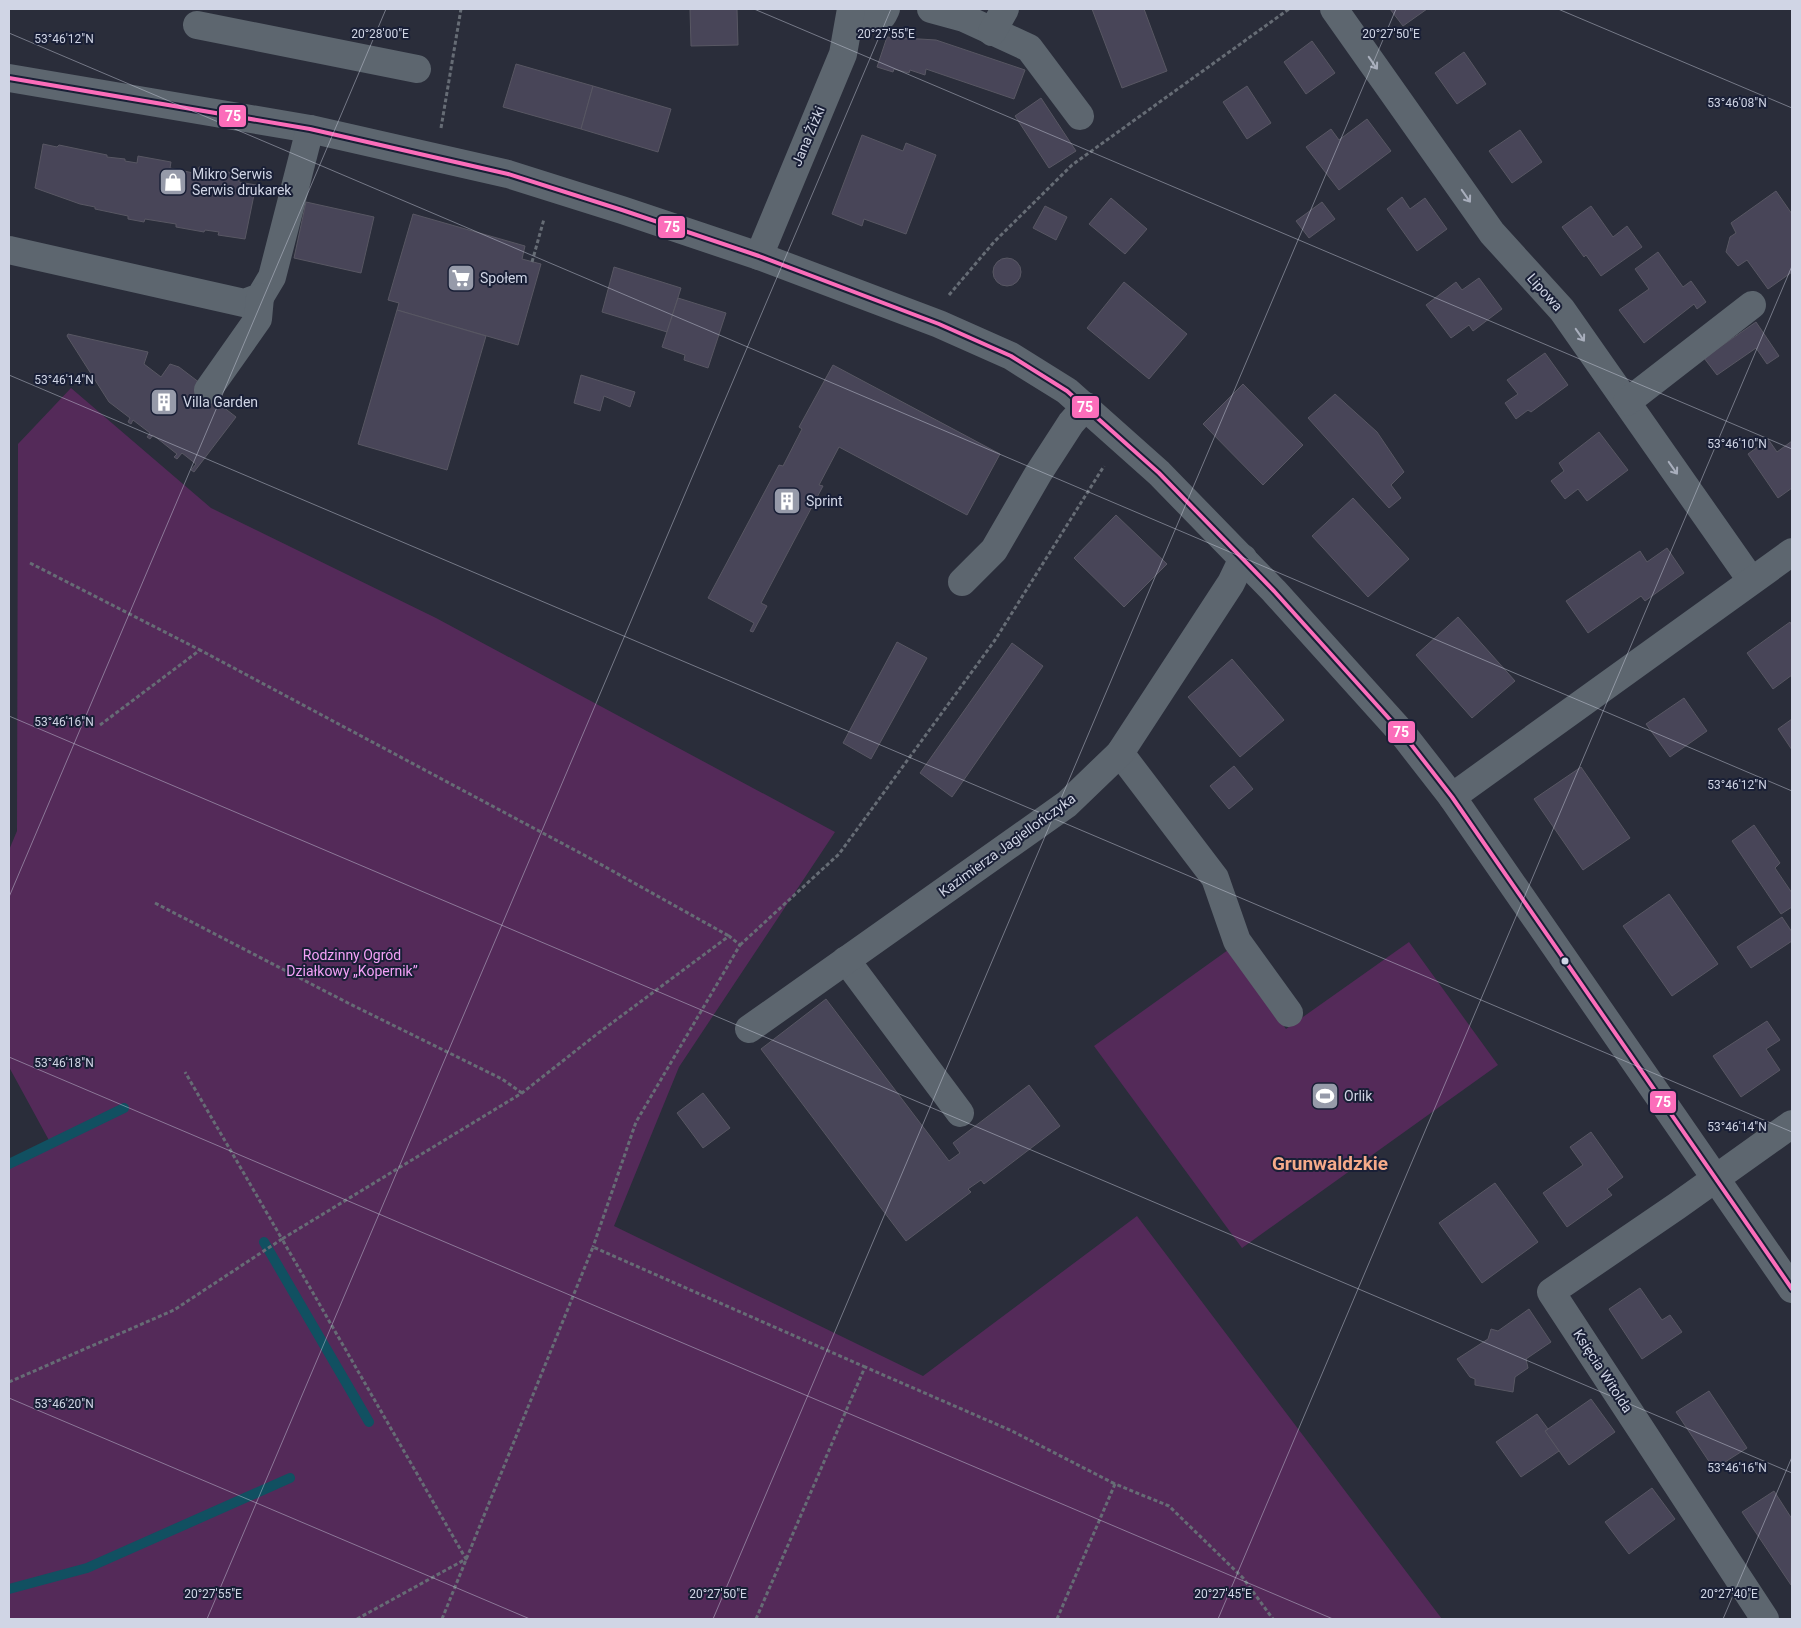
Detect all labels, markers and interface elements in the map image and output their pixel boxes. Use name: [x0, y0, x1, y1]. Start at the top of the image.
text: 20°28'00"E: [351, 27, 409, 41]
text: 20°27'55"E: [857, 27, 915, 41]
text: 20°27'50"E: [1362, 27, 1420, 41]
text: 53°46'12"N: [34, 32, 94, 46]
one-way arrow: [1367, 56, 1378, 69]
text: 53°46'08"N: [1707, 96, 1767, 110]
line badge: 75: [218, 104, 247, 128]
street label: Jana Żiżki: [788, 104, 828, 168]
text: 75: [225, 108, 241, 124]
place label: Mikro Serwis Serwis drukarek: [192, 166, 292, 198]
shop icon: Mikro Serwis Serwis drukarek: [158, 167, 188, 197]
one-way arrow: [1461, 189, 1471, 203]
line badge: 75: [657, 215, 686, 239]
text: 75: [664, 219, 680, 235]
supermarket icon: Społem: [446, 263, 476, 293]
place label: Społem: [480, 270, 528, 286]
street label: Lipowa: [1524, 270, 1566, 314]
one-way arrow: [1575, 328, 1585, 342]
text: 53°46'14"N: [34, 373, 94, 387]
building icon: Villa Garden: [149, 387, 179, 417]
place label: Villa Garden: [183, 394, 258, 410]
line badge: 75: [1071, 395, 1100, 419]
text: 75: [1077, 399, 1093, 415]
text: 53°46'10"N: [1707, 437, 1767, 451]
one-way arrow: [1668, 461, 1678, 475]
building icon: Sprint: [772, 486, 802, 516]
place label: Sprint: [806, 493, 843, 509]
text: 53°46'16"N: [34, 715, 94, 729]
line badge: 75: [1387, 720, 1416, 744]
text: 75: [1393, 724, 1409, 740]
text: 53°46'12"N: [1707, 778, 1767, 792]
street label: Kazimierza Jagiellończyka: [936, 790, 1078, 900]
park label: Rodzinny Ogród Działkowy „Kopernik”: [286, 947, 418, 979]
unlabelled marker: [1560, 956, 1570, 966]
text: 53°46'18"N: [34, 1056, 94, 1070]
sports icon: Orlik: [1310, 1081, 1340, 1111]
place label: Orlik: [1344, 1088, 1373, 1104]
line badge: 75: [1649, 1090, 1677, 1114]
text: 75: [1655, 1094, 1671, 1110]
text: 53°46'14"N: [1707, 1120, 1767, 1134]
district label: Grunwaldzkie: [1272, 1152, 1388, 1175]
street label: Księcia Witolda: [1570, 1326, 1636, 1416]
text: 53°46'20"N: [34, 1397, 94, 1411]
text: 53°46'16"N: [1707, 1461, 1767, 1475]
text: 20°27'55"E: [184, 1587, 242, 1601]
text: 20°27'50"E: [689, 1587, 747, 1601]
text: 20°27'45"E: [1194, 1587, 1252, 1601]
text: 20°27'40"E: [1700, 1587, 1758, 1601]

